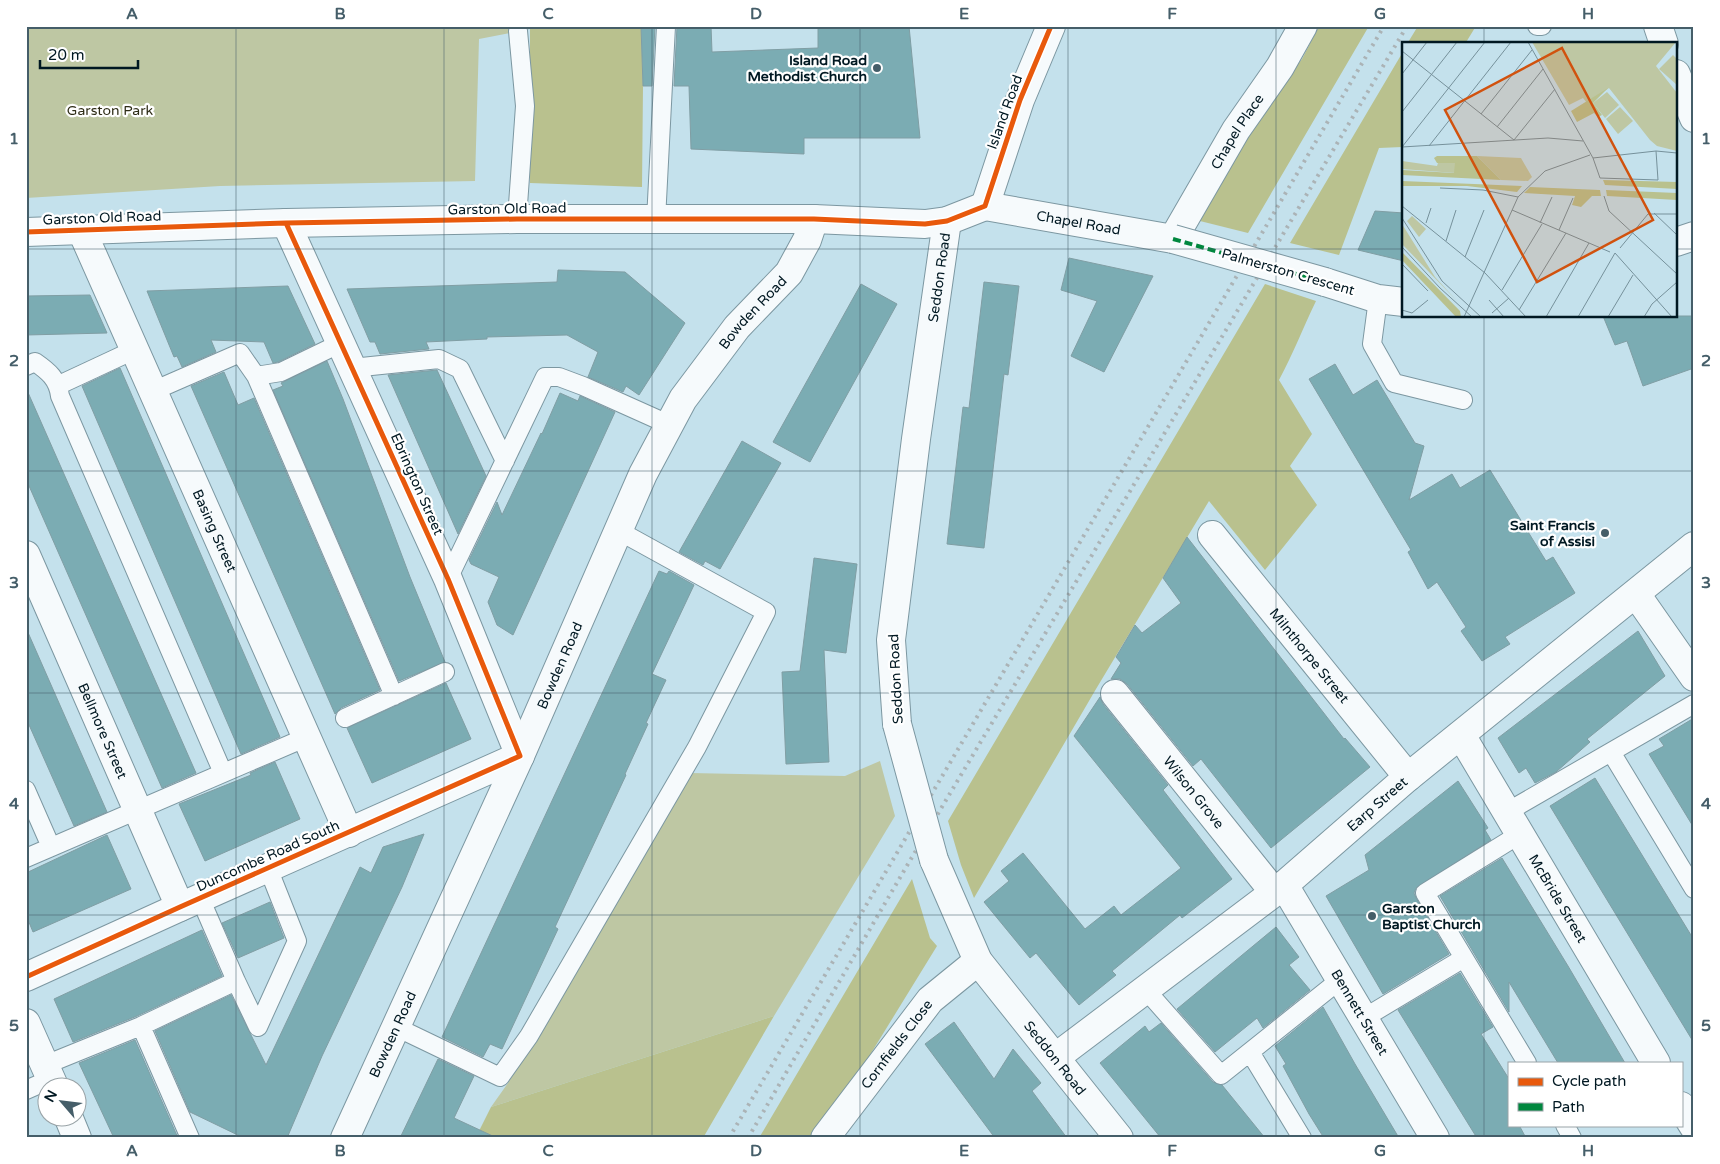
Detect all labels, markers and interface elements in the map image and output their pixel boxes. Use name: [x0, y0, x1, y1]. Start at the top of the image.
text: A: [126, 4, 138, 24]
text: B: [334, 4, 346, 24]
text: C: [542, 4, 554, 24]
text: D: [750, 4, 762, 24]
text: E: [959, 4, 969, 24]
text: F: [1167, 4, 1177, 24]
text: G: [1374, 4, 1386, 24]
text: H: [1582, 4, 1594, 24]
scale bar: [40, 38, 138, 70]
inset map: [1402, 42, 1678, 318]
text: 20 m: [48, 46, 85, 64]
place label: Island Road Methodist Church: [748, 52, 867, 85]
marker: Island Road Methodist Church: [871, 62, 883, 74]
street label: Island Road: [984, 72, 1026, 152]
street label: Chapel Place: [1207, 90, 1267, 172]
park label: Garston Park: [67, 102, 154, 119]
text: 1: [9, 129, 19, 149]
text: 1: [1701, 129, 1711, 149]
street label: Garston Old Road: [447, 199, 567, 219]
street label: Garston Old Road: [42, 207, 162, 229]
street label: Chapel Road: [1035, 207, 1122, 238]
street label: Seddon Road: [924, 232, 954, 323]
street label: Palmerston Crescent: [1220, 245, 1357, 299]
street label: Bowden Road: [715, 272, 790, 352]
text: 2: [9, 351, 19, 371]
text: 2: [1701, 351, 1711, 371]
street label: Ebrington Street: [387, 430, 447, 538]
street label: Basing Street: [189, 487, 241, 575]
place label: Saint Francis of Assisi: [1510, 517, 1595, 550]
marker: Saint Francis of Assisi: [1599, 527, 1611, 539]
text: 3: [9, 573, 19, 593]
text: 3: [1701, 573, 1711, 593]
street label: Milnthorpe Street: [1266, 605, 1353, 707]
street label: Bowden Road: [533, 619, 586, 712]
street label: Seddon Road: [885, 634, 907, 724]
street label: Bellmore Street: [75, 680, 132, 782]
street label: Wilson Grove: [1160, 753, 1228, 832]
street label: Earp Street: [1343, 773, 1411, 835]
text: 4: [9, 794, 19, 814]
text: 4: [1701, 794, 1711, 814]
street label: Duncombe Road South: [194, 817, 342, 895]
street label: McBride Street: [1525, 851, 1591, 946]
place label: Garston Baptist Church: [1382, 900, 1481, 933]
marker: Garston Baptist Church: [1366, 910, 1378, 922]
street label: Bennett Street: [1328, 966, 1392, 1059]
street label: Bowden Road: [365, 988, 420, 1080]
street label: Cornfields Close: [857, 996, 936, 1092]
text: 5: [9, 1016, 19, 1036]
text: 5: [1701, 1016, 1711, 1036]
street label: Seddon Road: [1020, 1017, 1090, 1098]
legend: [1508, 1062, 1682, 1126]
text: Cycle path: [1552, 1072, 1626, 1090]
north arrow: [38, 1076, 88, 1126]
text: N: [41, 1087, 61, 1105]
text: Path: [1552, 1098, 1585, 1116]
text: A: [126, 1141, 138, 1161]
text: B: [334, 1141, 346, 1161]
text: C: [542, 1141, 554, 1161]
text: D: [750, 1141, 762, 1161]
text: E: [959, 1141, 969, 1161]
text: F: [1167, 1141, 1177, 1161]
text: G: [1374, 1141, 1386, 1161]
text: H: [1582, 1141, 1594, 1161]

